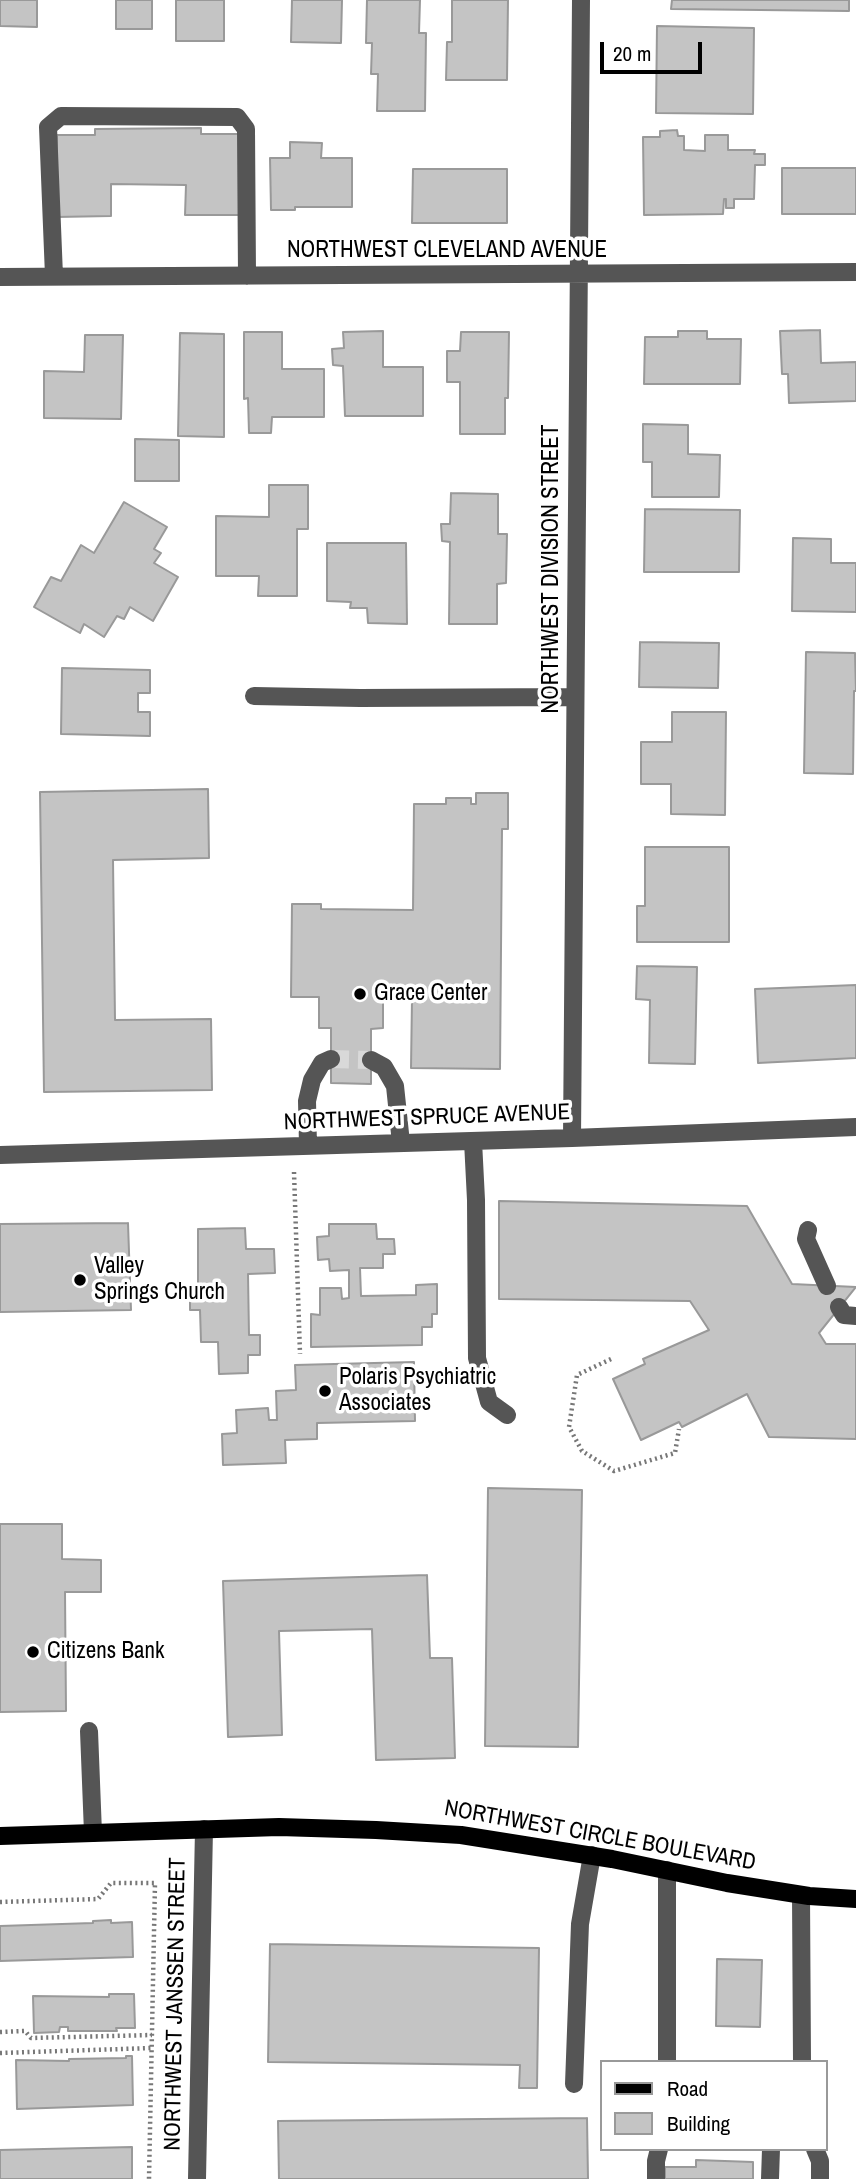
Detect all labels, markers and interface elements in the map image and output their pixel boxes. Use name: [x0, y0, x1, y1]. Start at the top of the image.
scale bar: [604, 28, 706, 72]
text: 20 m: [613, 39, 651, 68]
street label: NORTHWEST CLEVELAND AVENUE: [287, 237, 607, 265]
street label: NORTHWEST DIVISION STREET: [538, 425, 566, 713]
place label: Grace Center: [374, 980, 487, 1008]
marker: Grace Center: [352, 986, 368, 1002]
street label: NORTHWEST SPRUCE AVENUE: [283, 1099, 571, 1137]
place label: Valley Springs Church: [94, 1253, 225, 1307]
marker: Valley Springs Church: [72, 1272, 88, 1288]
place label: Polaris Psychiatric Associates: [339, 1364, 496, 1418]
marker: Polaris Psychiatric Associates: [317, 1383, 333, 1399]
place label: Citizens Bank: [47, 1638, 164, 1666]
marker: Citizens Bank: [25, 1644, 41, 1660]
street label: NORTHWEST CIRCLE BOULEVARD: [442, 1795, 758, 1877]
street label: NORTHWEST JANSSEN STREET: [160, 1857, 192, 2151]
legend: [600, 2060, 828, 2151]
text: Road: [667, 2074, 708, 2103]
text: Building: [667, 2109, 730, 2138]

